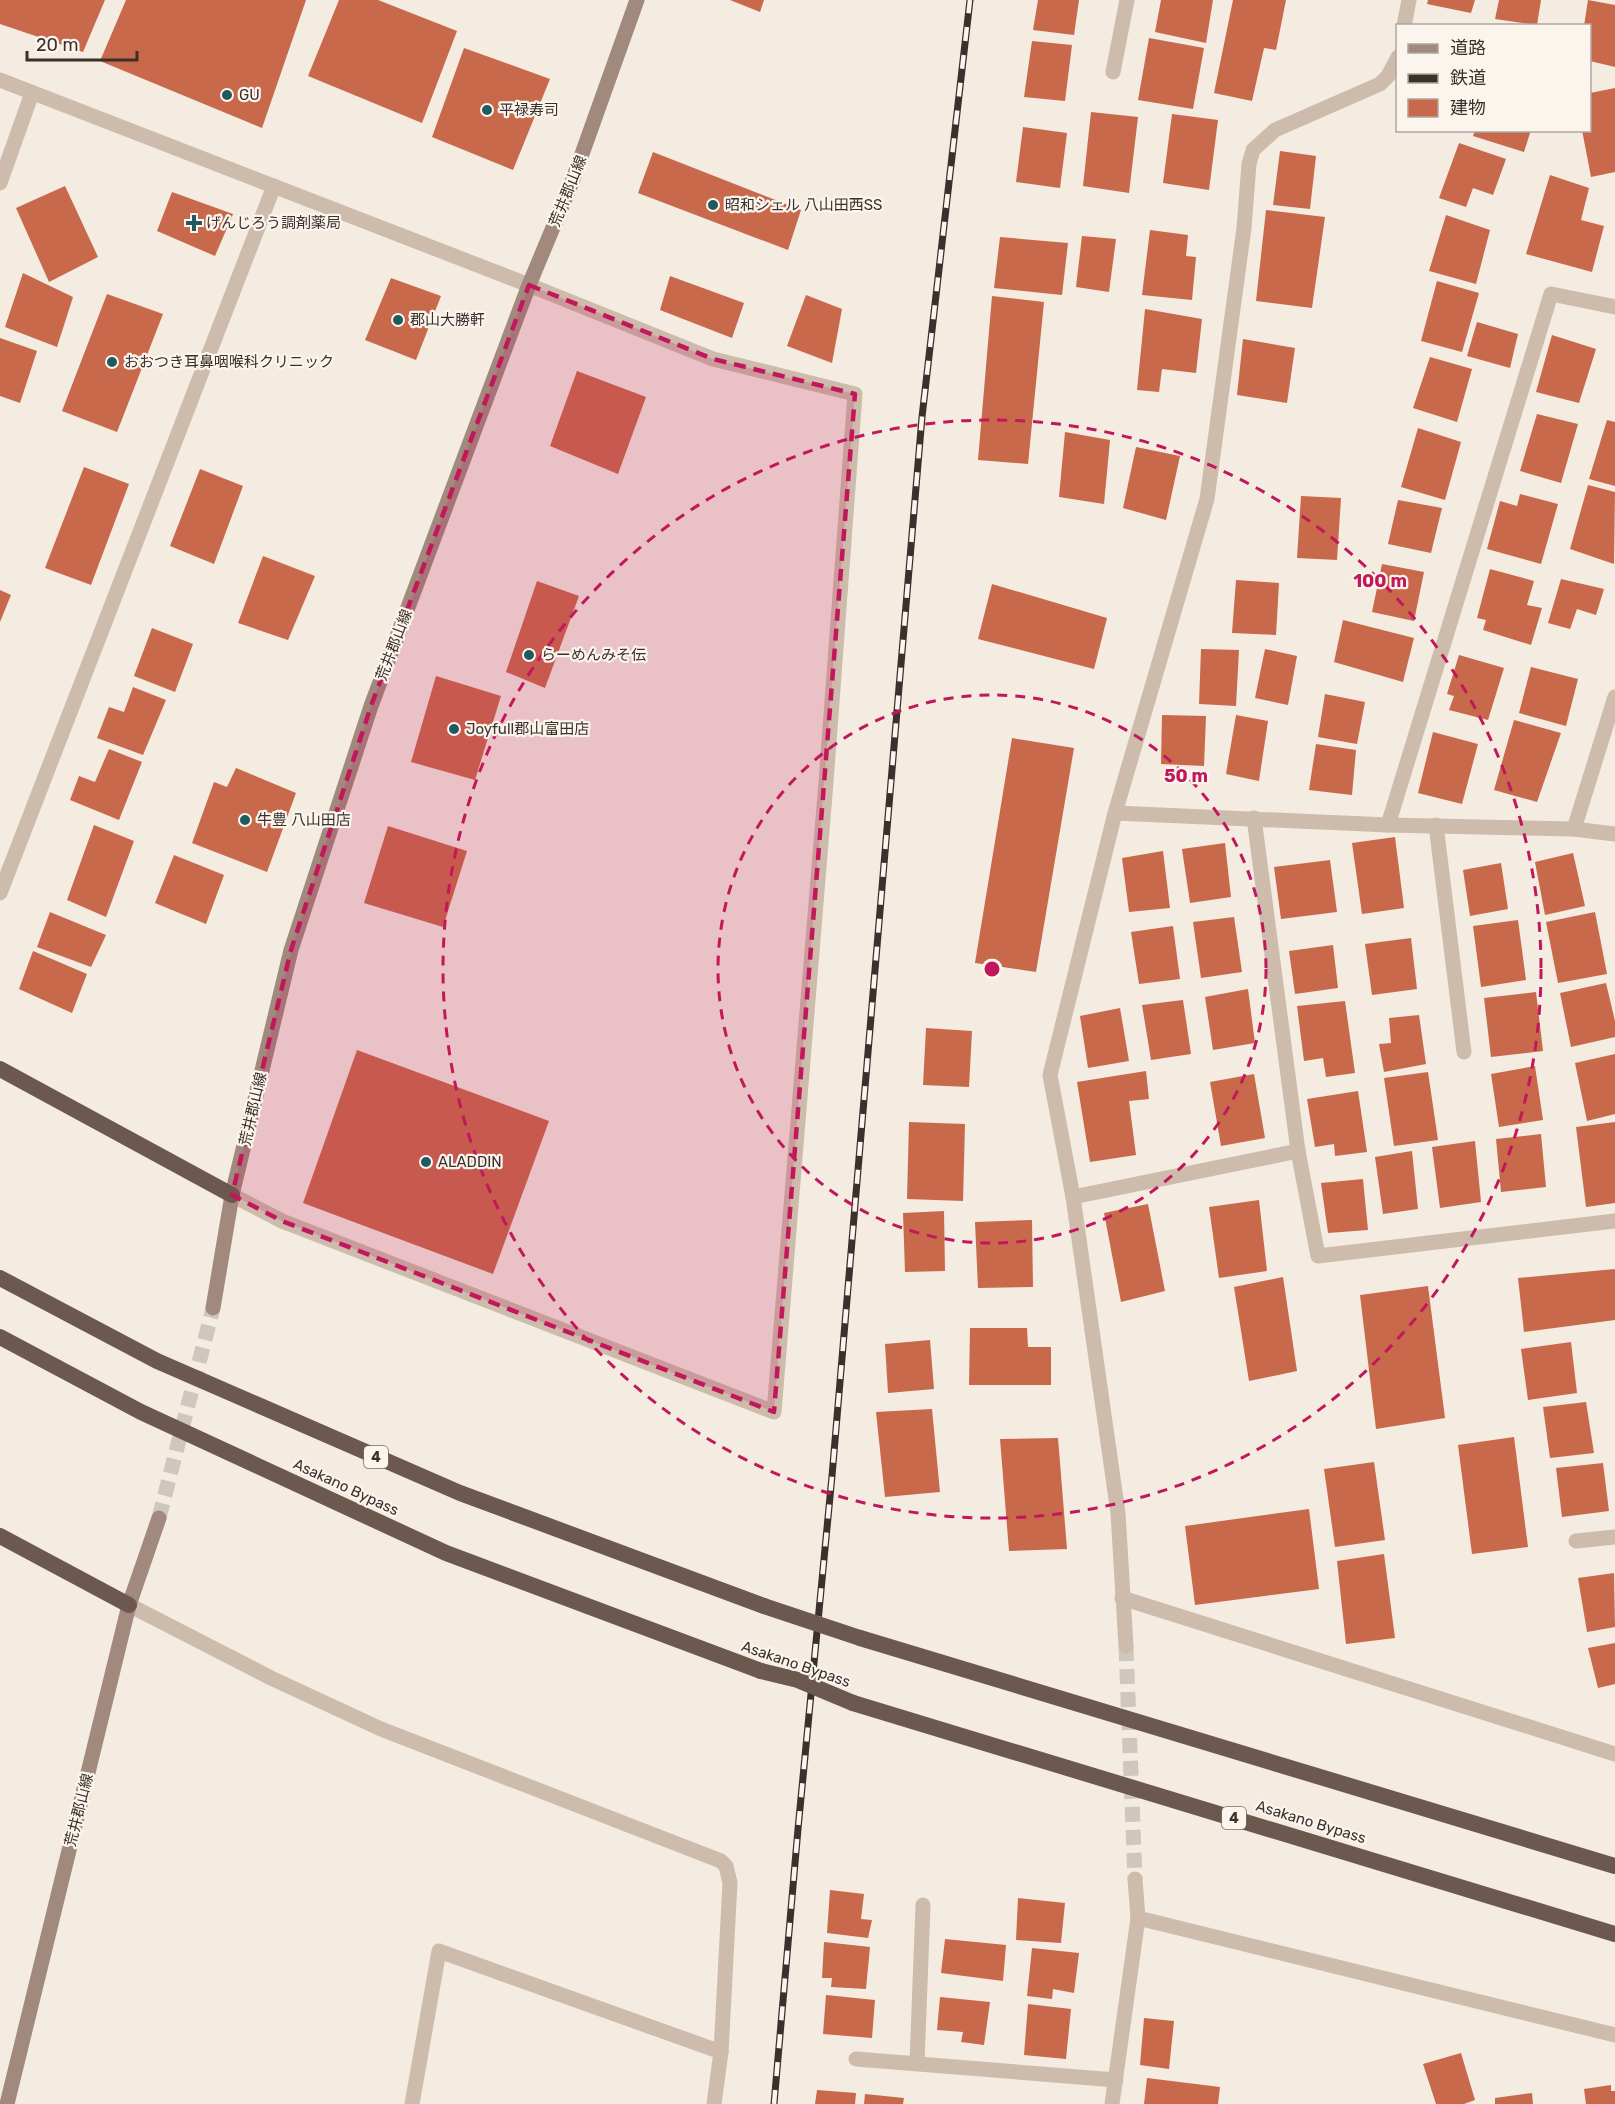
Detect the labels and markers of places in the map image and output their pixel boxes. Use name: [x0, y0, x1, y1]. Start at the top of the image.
place label: GU: [239, 86, 260, 104]
marker: GU: [220, 88, 234, 102]
place label: 平禄寿司: [499, 101, 559, 119]
marker: 平禄寿司: [480, 103, 494, 117]
place label: 昭和シェル 八山田西SS: [725, 196, 882, 214]
marker: 昭和シェル 八山田西SS: [706, 198, 720, 212]
place label: げんじろう調剤薬局: [206, 214, 341, 232]
marker: げんじろう調剤薬局: [187, 216, 201, 230]
place label: 郡山大勝軒: [410, 311, 485, 329]
marker: 郡山大勝軒: [391, 313, 405, 327]
place label: おおつき耳鼻咽喉科クリニック: [124, 353, 334, 371]
marker: おおつき耳鼻咽喉科クリニック: [105, 355, 119, 369]
place label: らーめんみそ伝: [541, 646, 646, 664]
marker: らーめんみそ伝: [522, 648, 536, 662]
place label: Joyfull郡山富田店: [466, 720, 589, 738]
marker: Joyfull郡山富田店: [447, 722, 461, 736]
place label: 牛豊 八山田店: [257, 811, 351, 829]
marker: 牛豊 八山田店: [238, 813, 252, 827]
centre of rings: [982, 959, 1002, 979]
place label: ALADDIN: [438, 1153, 502, 1171]
marker: ALADDIN: [419, 1155, 433, 1169]

